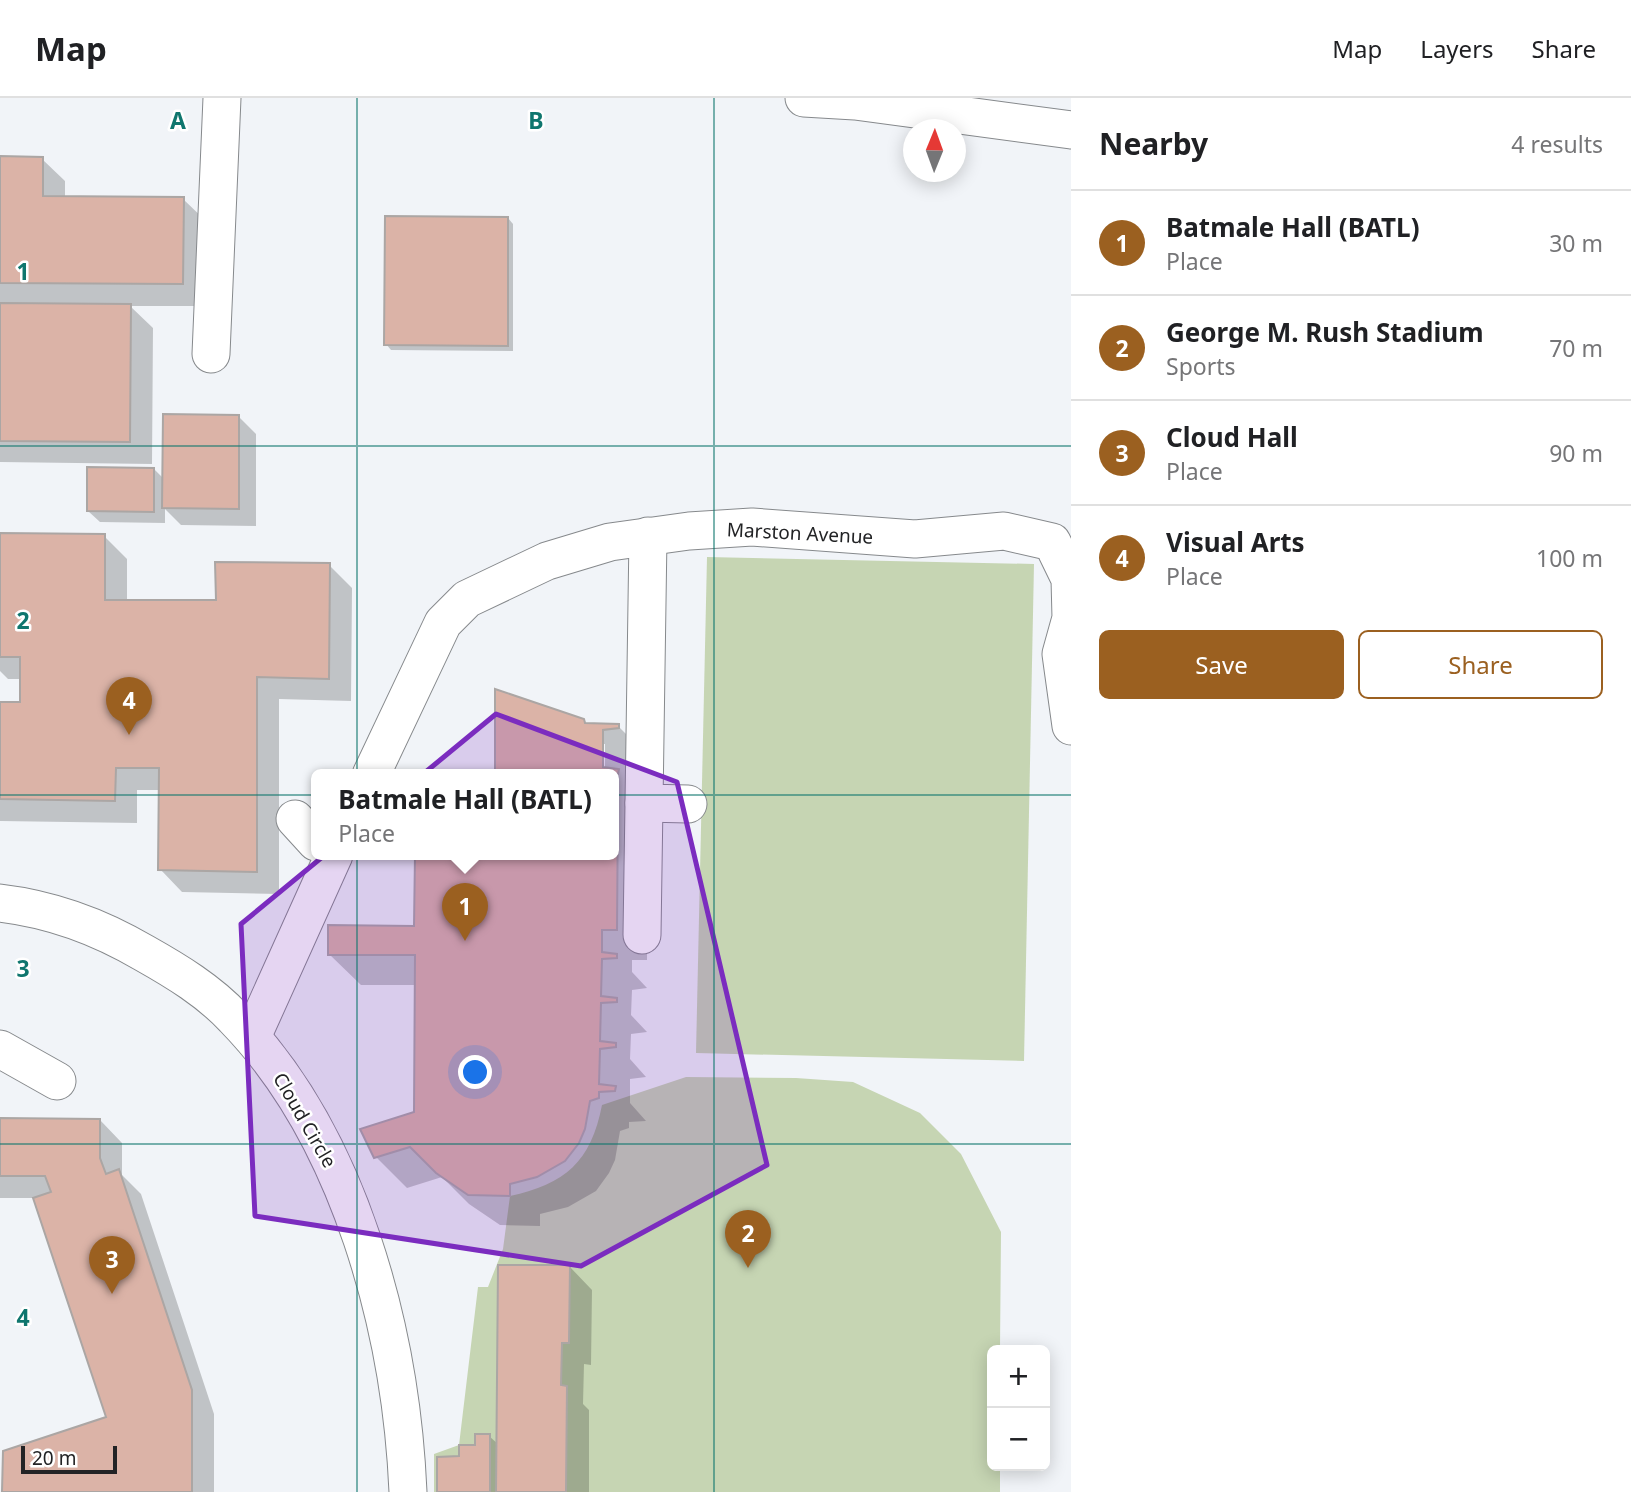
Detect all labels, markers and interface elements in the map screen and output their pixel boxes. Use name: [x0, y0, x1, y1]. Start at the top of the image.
text: Map: [35, 26, 107, 71]
text: Map: [1332, 32, 1382, 65]
text: Layers: [1420, 32, 1494, 65]
text: Share: [1532, 32, 1596, 65]
text: A: [170, 104, 186, 136]
text: B: [528, 104, 544, 136]
north arrow: [903, 119, 966, 182]
text: Nearby: [1099, 123, 1208, 164]
text: 4 results: [1511, 128, 1603, 160]
text: Batmale Hall (BATL): [1166, 209, 1419, 245]
text: 1: [1115, 227, 1129, 259]
text: 30 m: [1549, 227, 1603, 259]
text: Place: [1166, 245, 1223, 277]
text: 1: [16, 255, 30, 287]
text: George M. Rush Stadium: [1166, 314, 1484, 350]
text: 2: [1115, 332, 1129, 364]
text: 70 m: [1549, 332, 1603, 364]
text: Sports: [1166, 350, 1236, 382]
text: Cloud Hall: [1166, 419, 1298, 455]
text: 3: [1115, 437, 1129, 469]
text: 90 m: [1549, 437, 1603, 469]
text: Place: [1166, 455, 1223, 487]
street label: Marston Avenue: [726, 516, 874, 550]
text: Visual Arts: [1166, 524, 1305, 560]
text: 4: [1115, 542, 1129, 574]
text: 100 m: [1536, 542, 1603, 574]
text: Place: [1166, 560, 1223, 592]
text: 2: [16, 604, 30, 636]
button: Save: [1099, 630, 1344, 699]
button: Share: [1358, 630, 1603, 699]
pin: 4: [106, 677, 152, 735]
popup: [311, 769, 619, 860]
text: Batmale Hall (BATL): [338, 781, 592, 817]
text: Place: [338, 817, 395, 849]
pin: 1: [442, 883, 488, 941]
text: 3: [16, 952, 30, 984]
your location: [458, 1055, 492, 1089]
street label: Cloud Circle: [267, 1068, 343, 1172]
pin: 2: [725, 1210, 771, 1268]
pin: 3: [89, 1236, 135, 1294]
text: 4: [16, 1301, 30, 1333]
map controls: [987, 1345, 1050, 1471]
button: +: [987, 1345, 1050, 1408]
button: −: [987, 1408, 1050, 1471]
scale bar: [21, 1443, 117, 1475]
text: 20 m: [32, 1445, 76, 1471]

